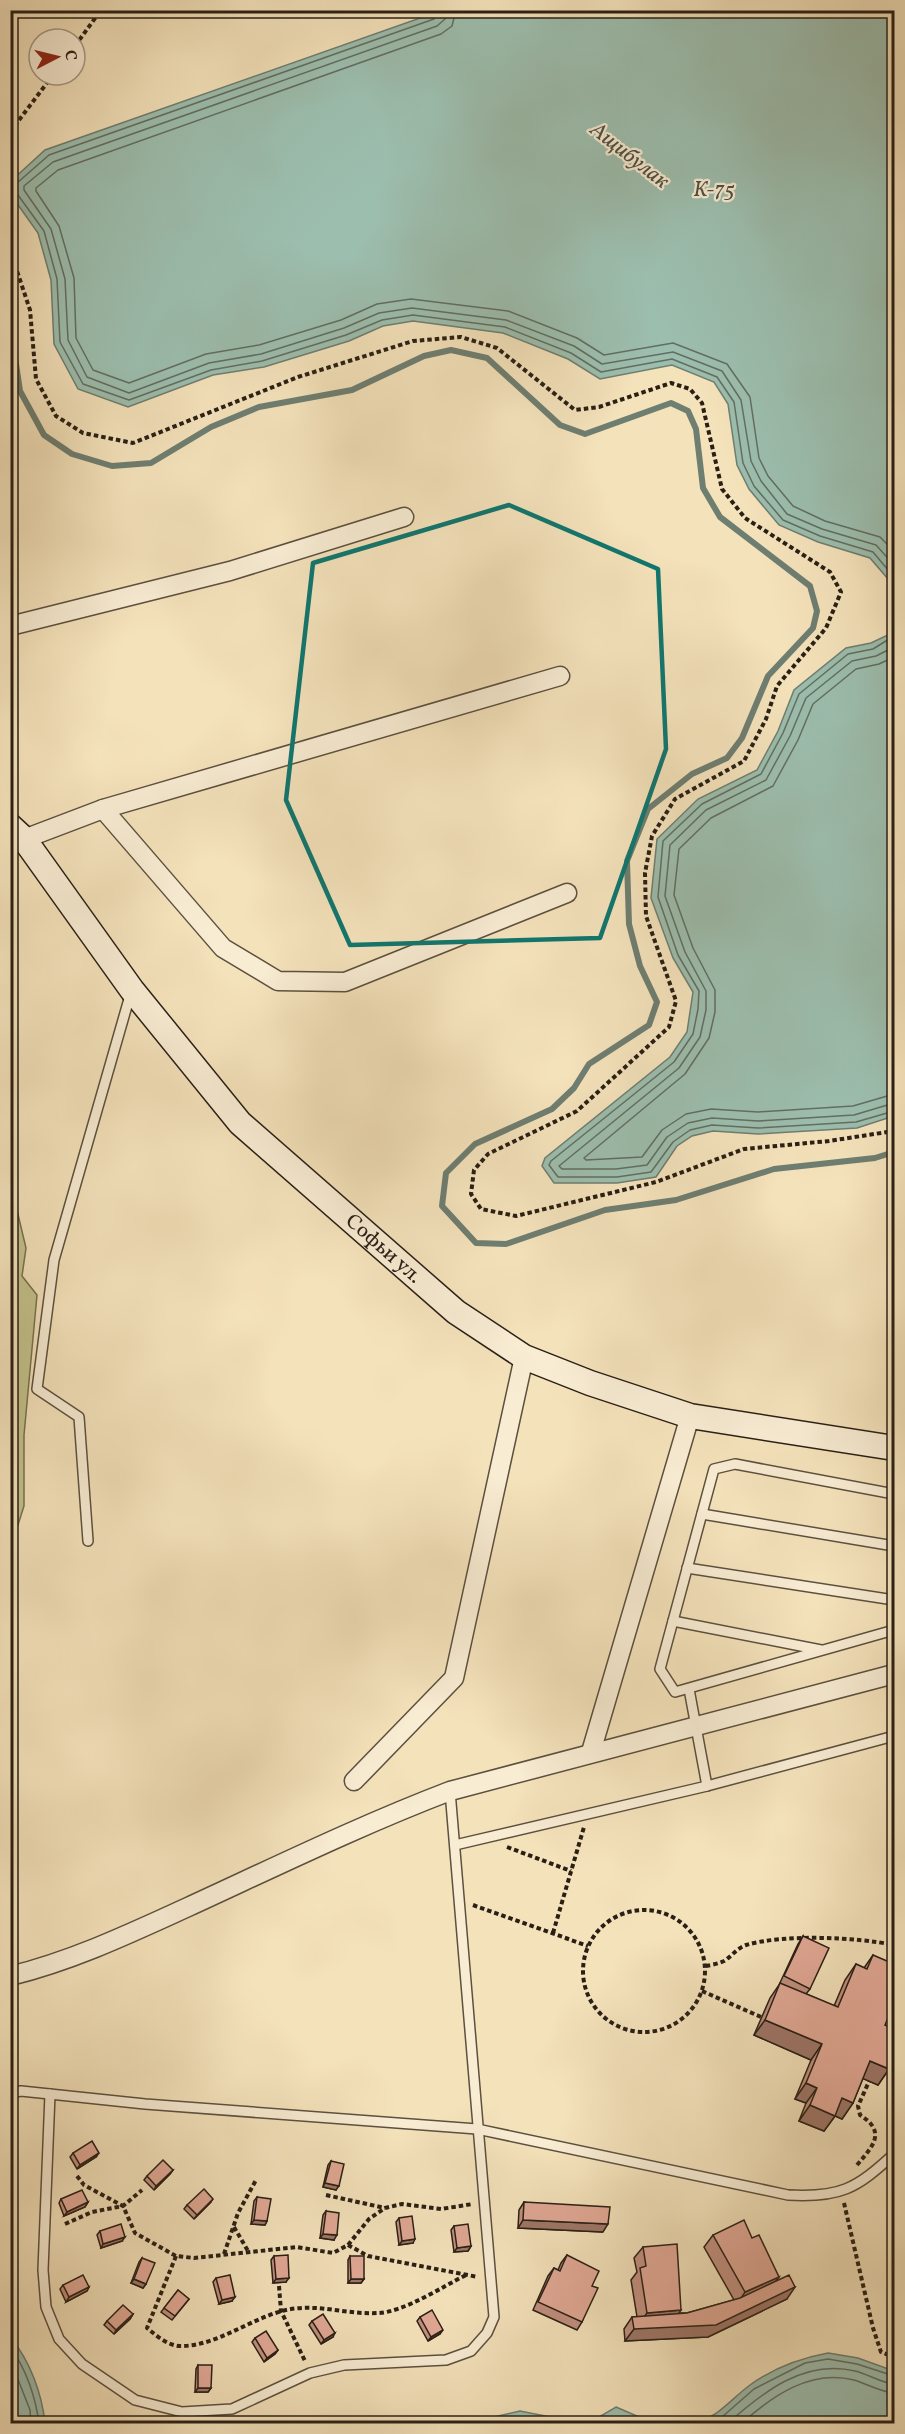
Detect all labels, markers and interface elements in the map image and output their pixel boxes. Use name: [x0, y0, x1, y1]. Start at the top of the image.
north arrow: [27, 27, 87, 87]
text: С: [58, 49, 81, 62]
water label: Ащибулак: [582, 115, 676, 197]
water label: К-75: [693, 175, 735, 206]
street label: Софьи ул.: [339, 1207, 428, 1290]

